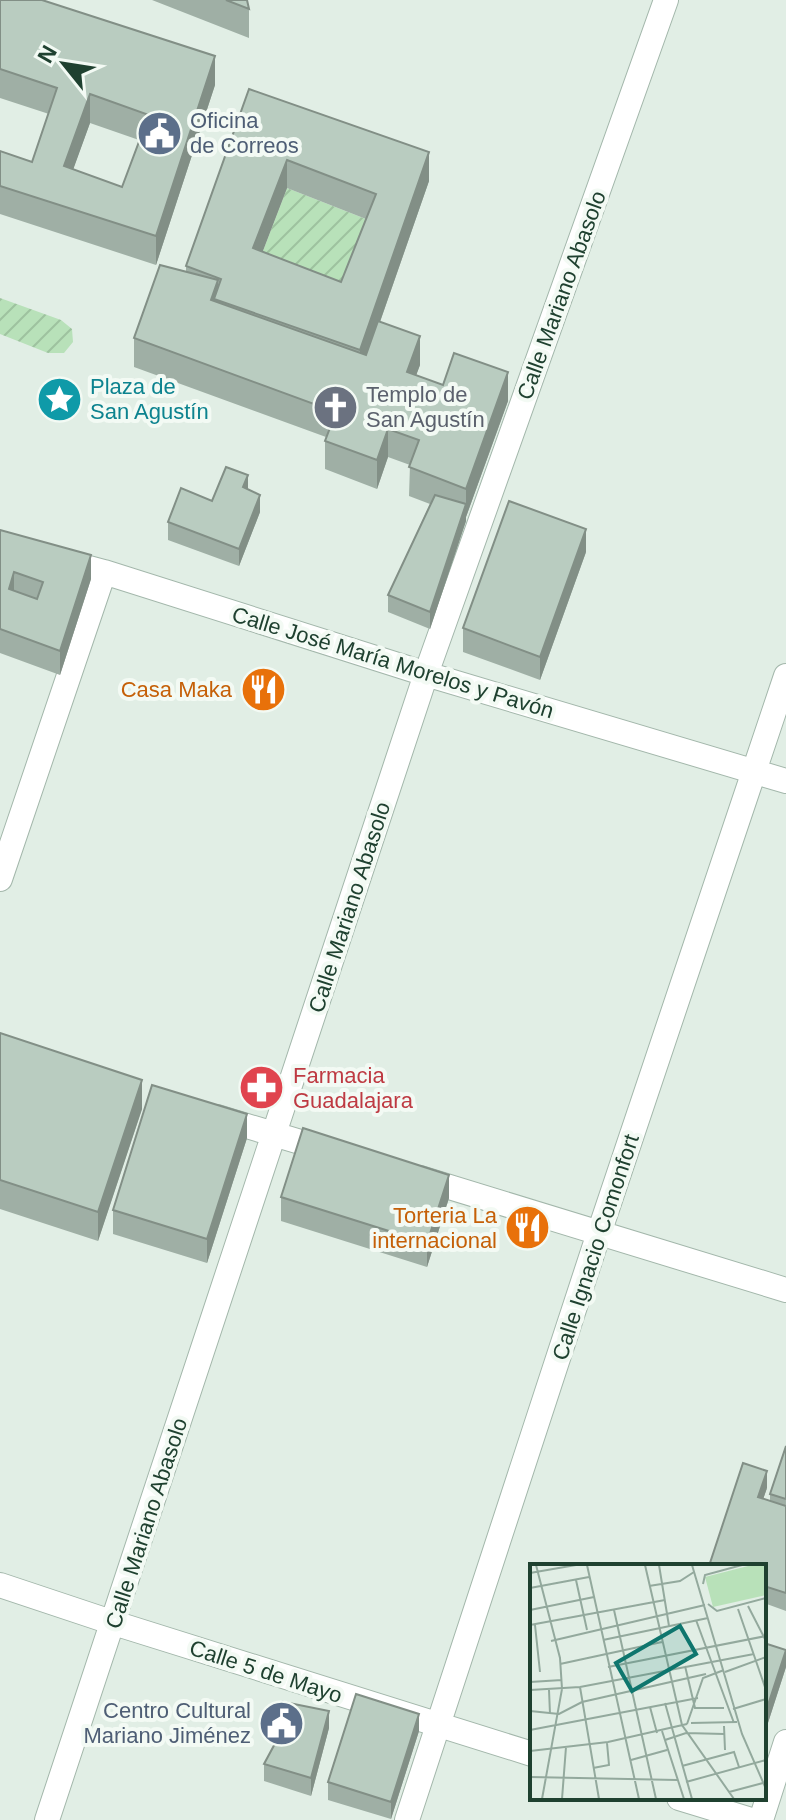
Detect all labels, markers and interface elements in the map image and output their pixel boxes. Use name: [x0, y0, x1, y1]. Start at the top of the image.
north arrow: [24, 24, 104, 104]
text: N: [32, 41, 62, 67]
place label: Oficina de Correos: [190, 108, 299, 158]
public building icon: Oficina de Correos: [135, 109, 183, 157]
street label: Calle Mariano Abasolo: [512, 187, 611, 403]
place label: Plaza de San Agustín: [90, 374, 209, 424]
place icon: Plaza de San Agustín: [35, 375, 83, 423]
place label: Templo de San Agustín: [366, 382, 485, 432]
church icon: Templo de San Agustín: [311, 383, 359, 431]
street label: Calle José María Morelos y Pavón: [229, 602, 557, 723]
restaurant icon: Casa Maka: [239, 665, 287, 713]
place label: Casa Maka: [121, 677, 233, 702]
street label: Calle Mariano Abasolo: [304, 799, 395, 1016]
place label: Farmacia Guadalajara: [293, 1063, 414, 1113]
pharmacy icon: Farmacia Guadalajara: [238, 1064, 286, 1112]
street label: Calle Ignacio Comonfort: [547, 1131, 644, 1363]
place label: Torteria La internacional: [372, 1203, 498, 1253]
restaurant icon: Torteria La internacional: [504, 1204, 552, 1252]
street label: Calle Mariano Abasolo: [101, 1415, 192, 1632]
inset map: [530, 1564, 766, 1800]
street label: Calle 5 de Mayo: [186, 1635, 345, 1708]
place label: Centro Cultural Mariano Jiménez: [83, 1698, 251, 1748]
public building icon: Centro Cultural Mariano Jiménez: [258, 1699, 306, 1747]

